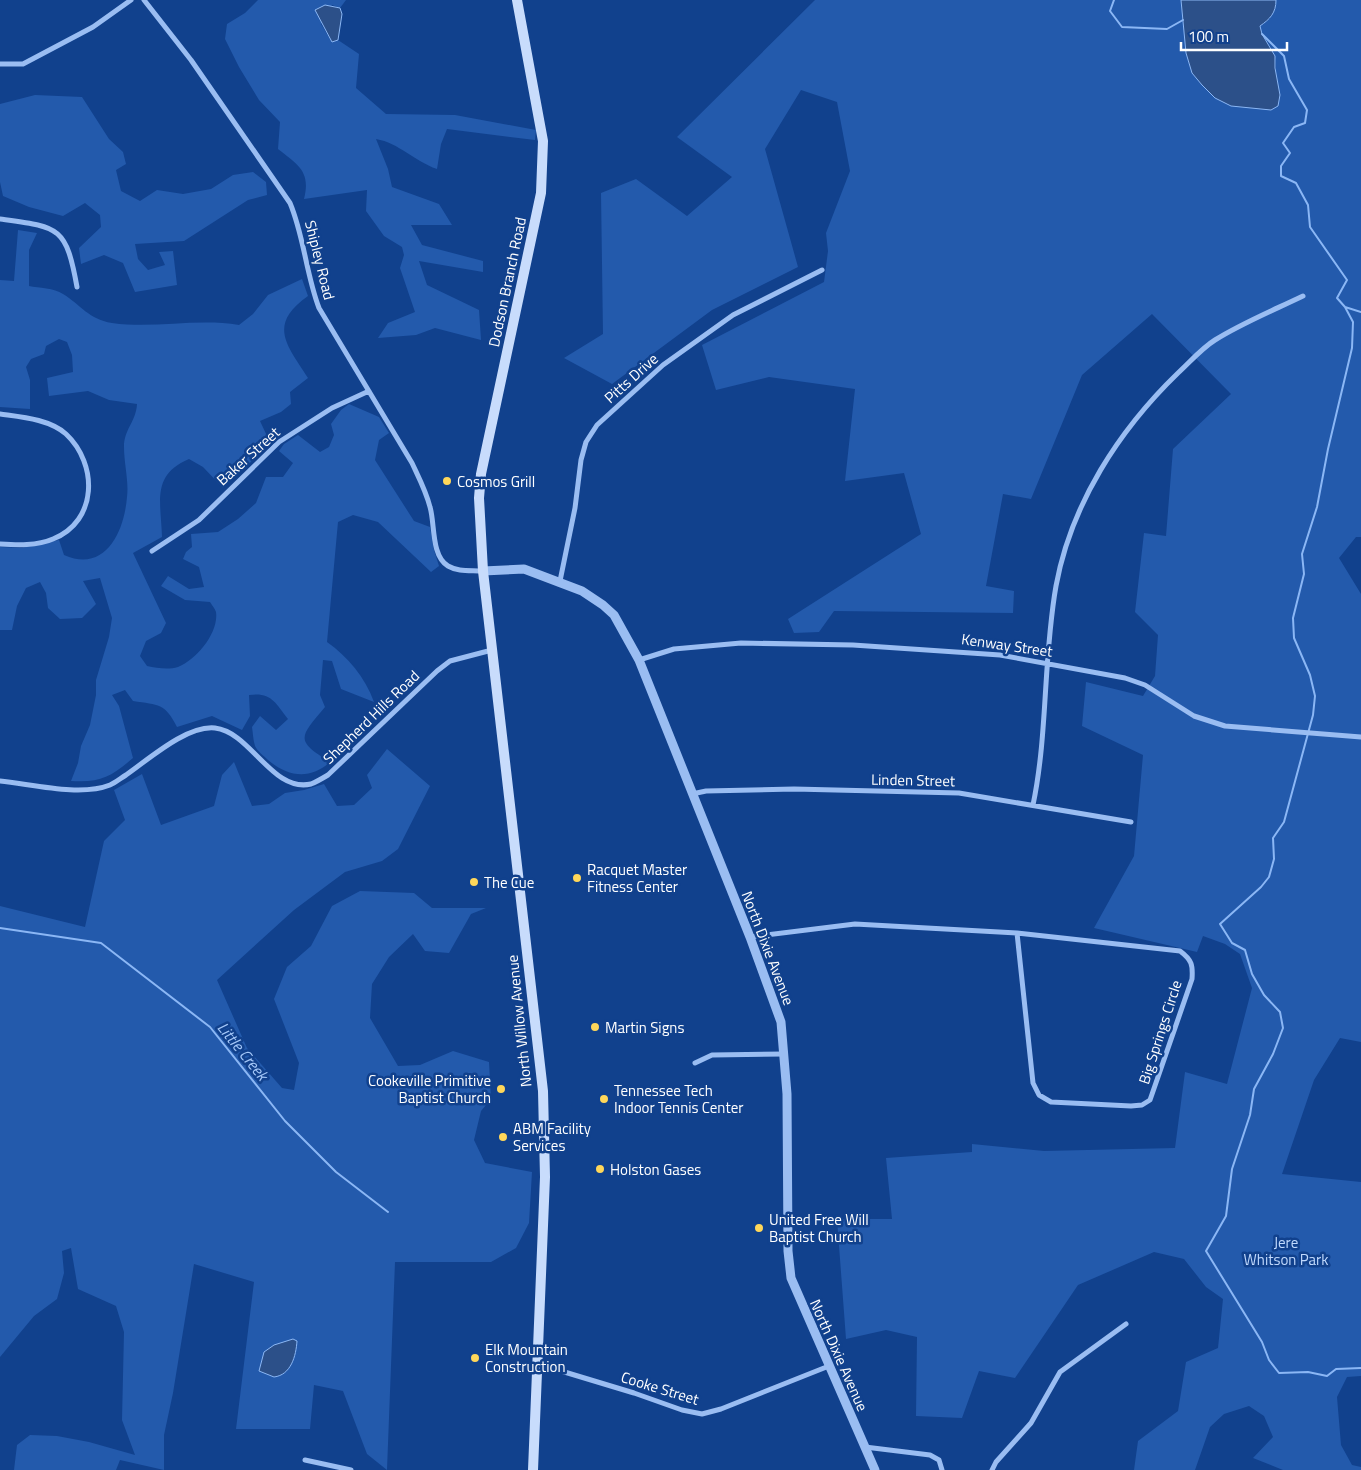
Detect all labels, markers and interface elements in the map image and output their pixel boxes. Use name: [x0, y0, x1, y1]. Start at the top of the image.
scale bar: [1181, 20, 1287, 52]
text: 100 m: [1188, 25, 1229, 48]
street label: Dodson Branch Road: [482, 215, 532, 349]
street label: Shipley Road: [299, 218, 341, 302]
street label: Pitts Drive: [599, 347, 663, 409]
street label: Baker Street: [211, 421, 285, 491]
place label: Cosmos Grill: [457, 470, 535, 493]
marker: Cosmos Grill: [441, 475, 453, 487]
street label: Kenway Street: [960, 627, 1055, 663]
street label: Shepherd Hills Road: [317, 665, 425, 769]
street label: Linden Street: [871, 768, 956, 792]
place label: Racquet Master Fitness Center: [587, 858, 687, 898]
place label: The Cue: [484, 871, 534, 894]
marker: Racquet Master Fitness Center: [571, 872, 583, 884]
marker: The Cue: [468, 876, 480, 888]
street label: North Dixie Avenue: [736, 888, 800, 1008]
street label: North Willow Avenue: [501, 954, 537, 1088]
street label: Big Springs Circle: [1132, 977, 1188, 1087]
water label: Little Creek: [212, 1016, 275, 1087]
place label: Martin Signs: [605, 1016, 684, 1039]
marker: Martin Signs: [589, 1021, 601, 1033]
place label: Cookeville Primitive Baptist Church: [368, 1069, 491, 1109]
place label: Tennessee Tech Indoor Tennis Center: [614, 1079, 743, 1119]
marker: Cookeville Primitive Baptist Church: [495, 1083, 507, 1095]
marker: Tennessee Tech Indoor Tennis Center: [598, 1093, 610, 1105]
place label: ABM Facility Services: [513, 1117, 591, 1157]
marker: ABM Facility Services: [497, 1131, 509, 1143]
place label: Holston Gases: [610, 1158, 701, 1181]
marker: Holston Gases: [594, 1163, 606, 1175]
place label: United Free Will Baptist Church: [769, 1208, 869, 1248]
marker: United Free Will Baptist Church: [753, 1222, 765, 1234]
park label: Jere Whitson Park: [1244, 1231, 1328, 1271]
street label: North Dixie Avenue: [804, 1295, 874, 1415]
place label: Elk Mountain Construction: [485, 1338, 568, 1378]
marker: Elk Mountain Construction: [469, 1352, 481, 1364]
street label: Cooke Street: [618, 1365, 702, 1411]

